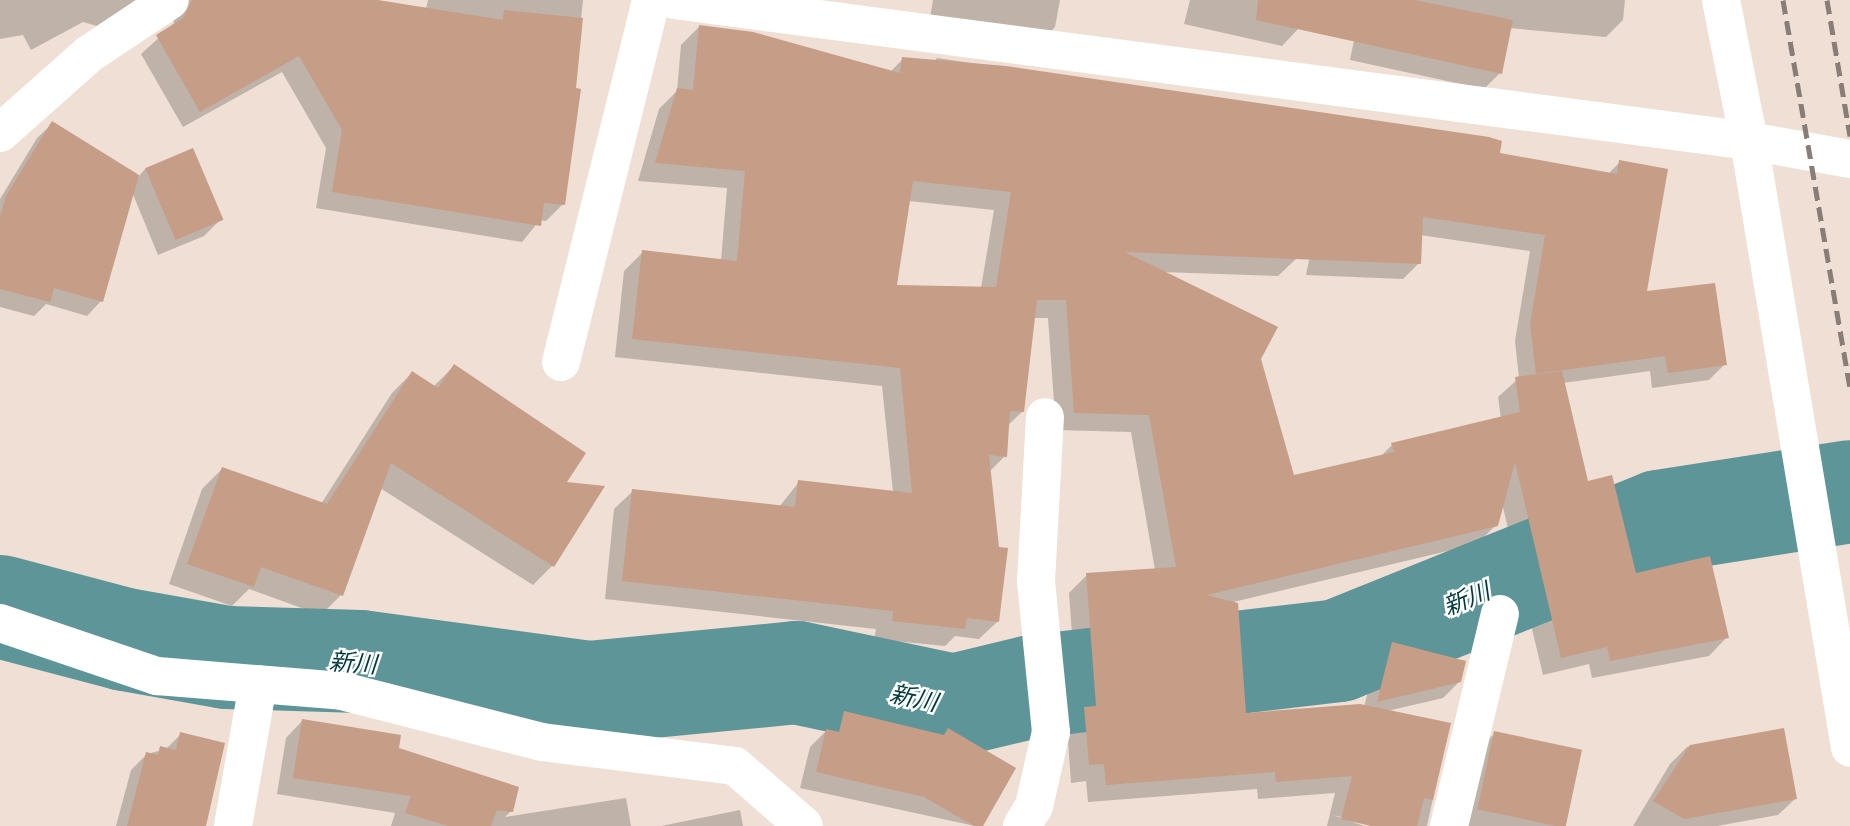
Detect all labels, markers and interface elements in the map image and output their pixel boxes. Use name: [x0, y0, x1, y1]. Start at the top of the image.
water label: 新川: [1438, 576, 1494, 620]
water label: 新川: [328, 646, 378, 678]
water label: 新川: [888, 678, 940, 716]

